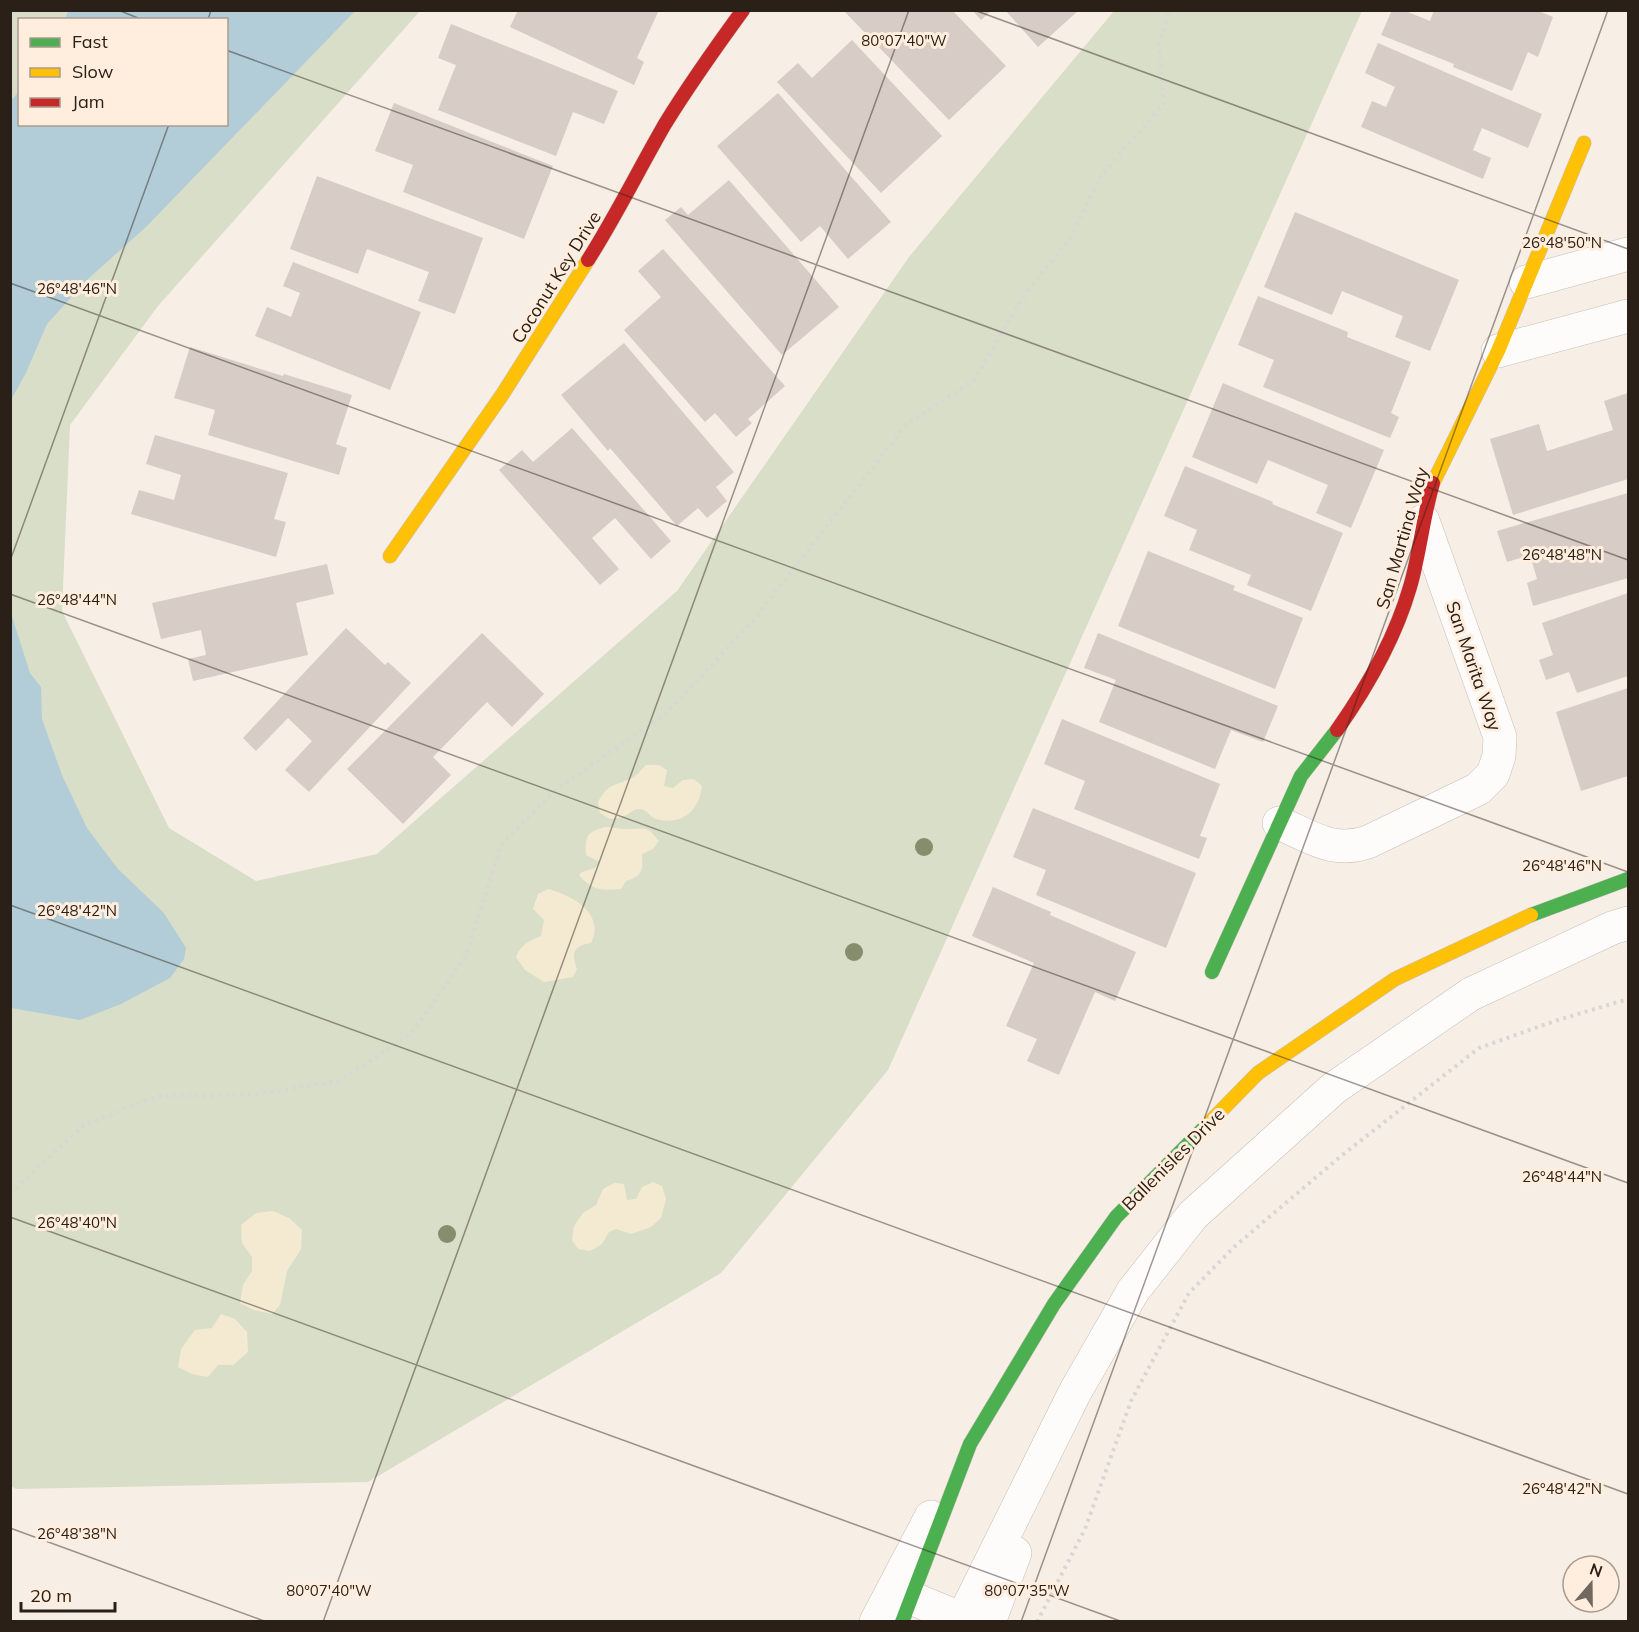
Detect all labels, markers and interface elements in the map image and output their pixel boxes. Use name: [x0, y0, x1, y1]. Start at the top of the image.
legend: [18, 18, 228, 126]
text: Fast: [72, 30, 108, 53]
text: 80°07'40"W: [861, 31, 947, 50]
text: Slow: [72, 60, 114, 83]
text: Jam: [72, 90, 105, 113]
street label: Coconut Key Drive: [506, 207, 606, 347]
text: 26°48'50"N: [1522, 233, 1602, 252]
text: 26°48'46"N: [37, 279, 117, 298]
street label: San Martina Way: [1371, 464, 1433, 612]
text: 26°48'48"N: [1522, 545, 1602, 564]
text: 26°48'44"N: [37, 590, 117, 609]
street label: San Marita Way: [1441, 598, 1507, 734]
text: 26°48'46"N: [1522, 856, 1602, 875]
text: 26°48'42"N: [37, 901, 117, 920]
street label: Ballenisles Drive: [1117, 1103, 1229, 1215]
text: 26°48'44"N: [1522, 1167, 1602, 1186]
text: 26°48'40"N: [37, 1213, 117, 1232]
text: 26°48'42"N: [1522, 1479, 1602, 1498]
text: 26°48'38"N: [37, 1524, 117, 1543]
north arrow: [1561, 1554, 1621, 1614]
text: N: [1587, 1558, 1605, 1581]
scale bar: [21, 1575, 116, 1613]
text: 80°07'40"W: [286, 1581, 372, 1600]
text: 80°07'35"W: [984, 1581, 1070, 1600]
text: 20 m: [30, 1584, 72, 1607]

